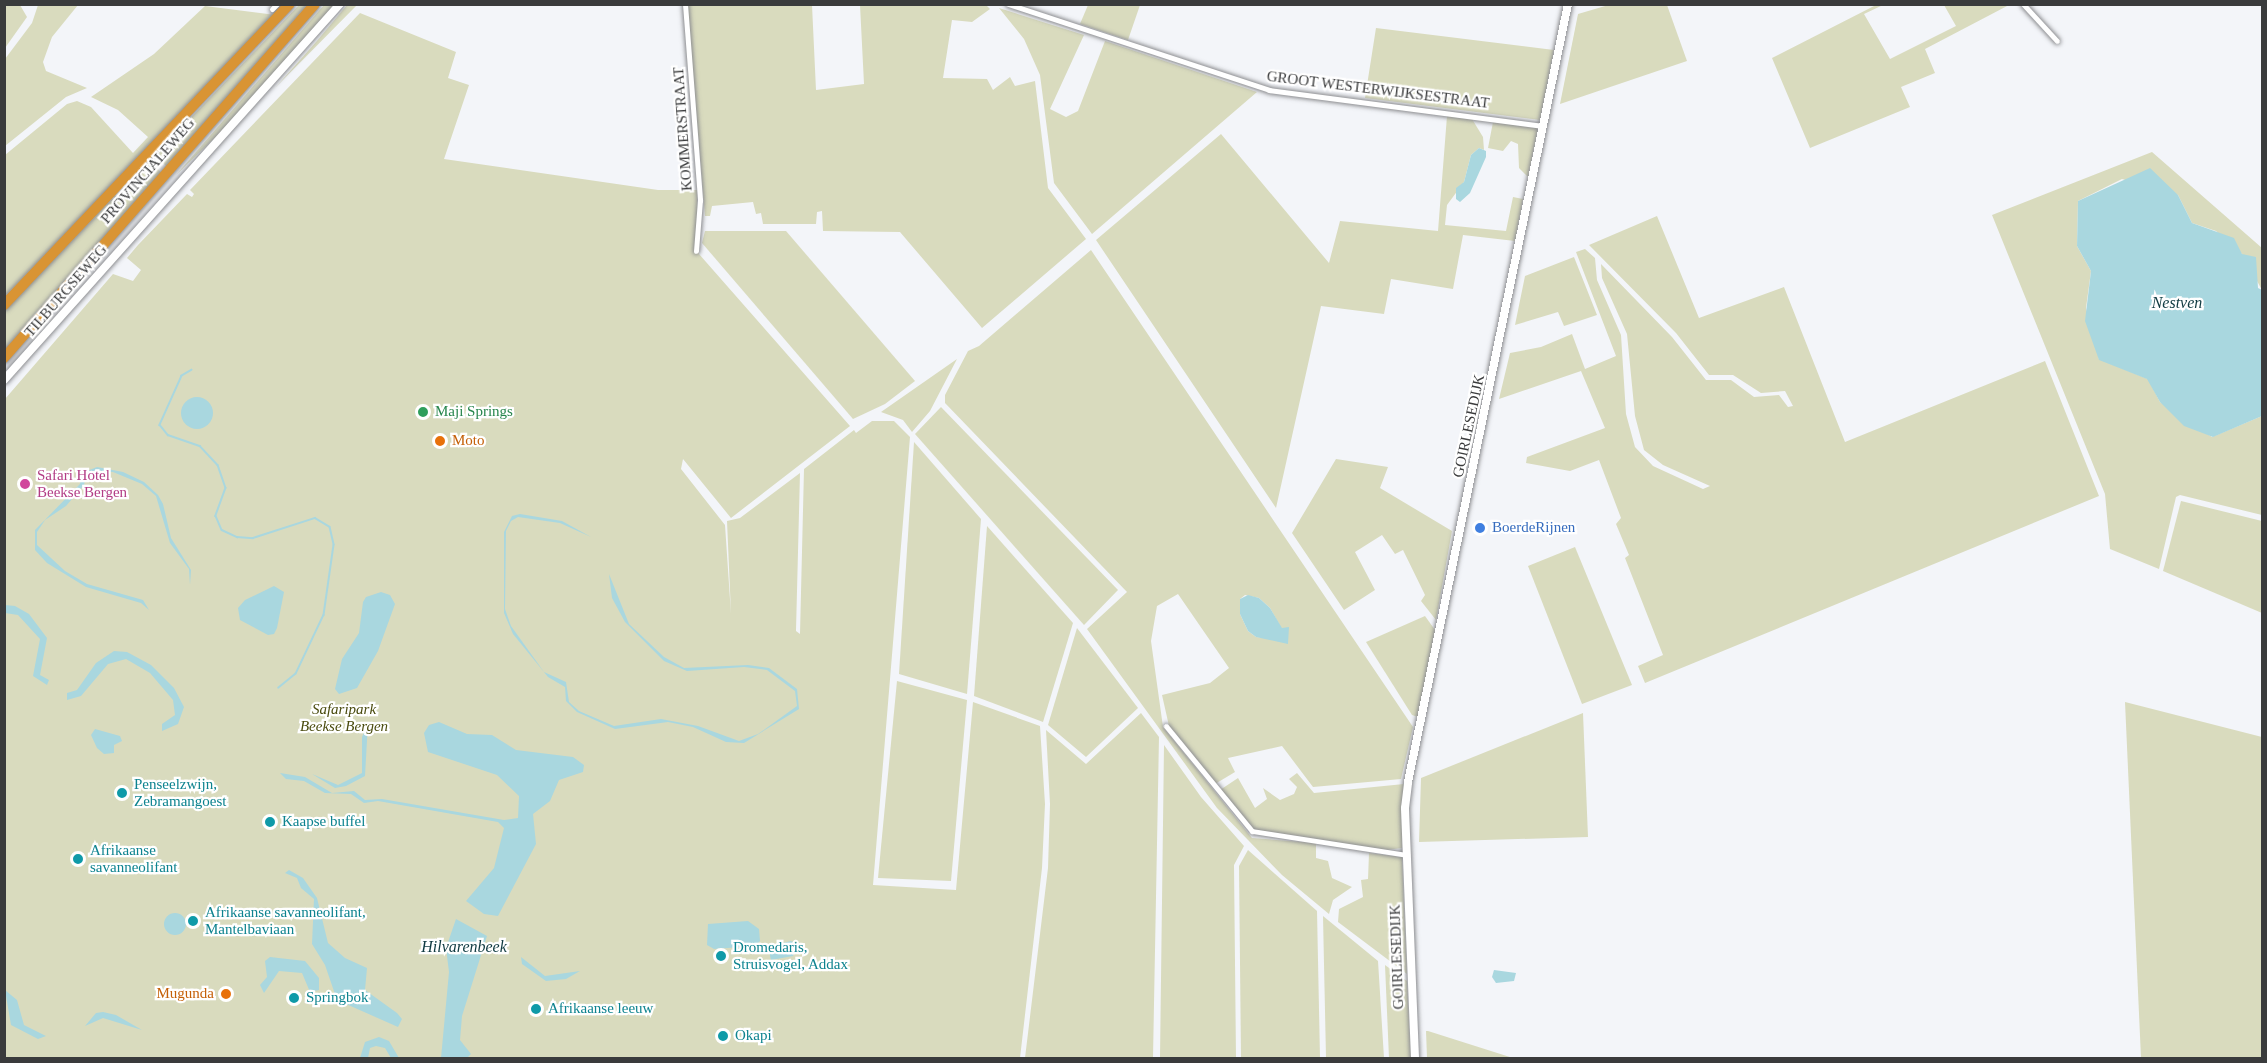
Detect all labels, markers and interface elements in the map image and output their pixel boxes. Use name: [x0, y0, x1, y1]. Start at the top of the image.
street label: KOMMERSTRAAT: [670, 66, 696, 192]
street label: GROOT WESTERWIJKSESTRAAT: [1265, 67, 1491, 113]
street label: PROVINCIALEWEG: [97, 114, 199, 228]
street label: TILBURGSEWEG: [21, 241, 111, 341]
water label: Nestven: [2152, 293, 2202, 313]
street label: GOIRLESEDIJK: [1449, 373, 1489, 479]
place label: Maji Springs: [435, 403, 513, 421]
marker: Maji Springs: [416, 405, 430, 419]
place label: Moto: [452, 432, 485, 450]
marker: Moto: [433, 434, 447, 448]
place label: Safari Hotel Beekse Bergen: [37, 466, 127, 501]
marker: Safari Hotel Beekse Bergen: [18, 477, 32, 491]
place label: BoerdeRijnen: [1492, 519, 1575, 537]
marker: BoerdeRijnen: [1473, 521, 1487, 535]
park label: Safaripark Beekse Bergen: [300, 700, 388, 735]
place label: Penseelzwijn, Zebramangoest: [134, 775, 226, 810]
marker: Penseelzwijn, Zebramangoest: [115, 786, 129, 800]
place label: Kaapse buffel: [282, 813, 365, 831]
marker: Kaapse buffel: [263, 815, 277, 829]
place label: Afrikaanse savanneolifant: [90, 841, 177, 876]
marker: Afrikaanse savanneolifant: [71, 852, 85, 866]
place label: Afrikaanse savanneolifant, Mantelbaviaan: [205, 903, 366, 938]
street label: GOIRLESEDIJK: [1386, 904, 1408, 1010]
marker: Afrikaanse savanneolifant, Mantelbaviaan: [186, 914, 200, 928]
water label: Hilvarenbeek: [421, 937, 507, 957]
place label: Dromedaris, Struisvogel, Addax: [733, 938, 849, 973]
marker: Dromedaris, Struisvogel, Addax: [714, 949, 728, 963]
place label: Mugunda: [157, 985, 214, 1003]
marker: Mugunda: [219, 987, 233, 1001]
place label: Springbok: [306, 989, 369, 1007]
marker: Springbok: [287, 991, 301, 1005]
place label: Afrikaanse leeuw: [548, 1000, 653, 1018]
marker: Afrikaanse leeuw: [529, 1002, 543, 1016]
place label: Okapi: [735, 1027, 772, 1045]
marker: Okapi: [716, 1029, 730, 1043]

